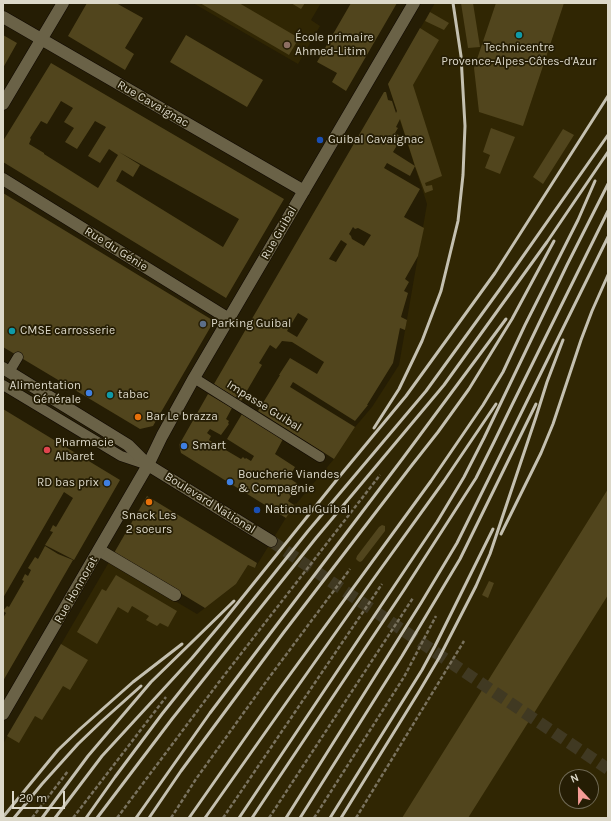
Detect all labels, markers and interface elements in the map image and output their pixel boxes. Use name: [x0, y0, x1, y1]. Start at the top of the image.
marker: Technicentre Provence-Alpes-Côtes-d'Azur: [514, 30, 524, 40]
place label: École primaire Ahmed-Litim: [295, 31, 374, 59]
marker: École primaire Ahmed-Litim: [282, 40, 292, 50]
place label: Technicentre Provence-Alpes-Côtes-d'Azur: [441, 41, 597, 69]
street label: Rue Cavaignac: [114, 78, 192, 130]
place label: Guibal Cavaignac: [328, 133, 423, 147]
marker: Guibal Cavaignac: [315, 135, 325, 145]
street label: Rue Guibal: [258, 204, 300, 262]
street label: Rue du Génie: [82, 224, 150, 274]
place label: Parking Guibal: [211, 317, 291, 331]
marker: Parking Guibal: [198, 319, 208, 329]
place label: CMSE carrosserie: [20, 324, 115, 338]
marker: CMSE carrosserie: [7, 326, 17, 336]
street label: Impasse Guibal: [224, 377, 304, 435]
place label: Alimentation Générale: [10, 379, 81, 407]
marker: Alimentation Générale: [84, 388, 94, 398]
place label: tabac: [118, 388, 149, 402]
marker: tabac: [105, 390, 115, 400]
place label: Bar Le brazza: [146, 410, 218, 424]
marker: Bar Le brazza: [133, 412, 143, 422]
place label: Pharmacie Albaret: [55, 436, 114, 464]
place label: Smart: [192, 439, 226, 453]
marker: Smart: [179, 441, 189, 451]
marker: Pharmacie Albaret: [42, 445, 52, 455]
place label: Boucherie Viandes & Compagnie: [238, 468, 340, 496]
street label: Boulevard National: [162, 469, 258, 537]
place label: RD bas prix: [37, 476, 99, 490]
marker: Boucherie Viandes & Compagnie: [225, 477, 235, 487]
marker: RD bas prix: [102, 478, 112, 488]
marker: Snack Les 2 soeurs: [144, 497, 154, 507]
place label: National Guibal: [265, 503, 350, 517]
marker: National Guibal: [252, 505, 262, 515]
place label: Snack Les 2 soeurs: [122, 509, 176, 537]
street label: Rue Honnorat: [51, 554, 101, 626]
north arrow: [559, 769, 599, 809]
text: N: [569, 771, 581, 786]
scale bar: [14, 783, 67, 809]
text: 20 m: [19, 791, 47, 805]

